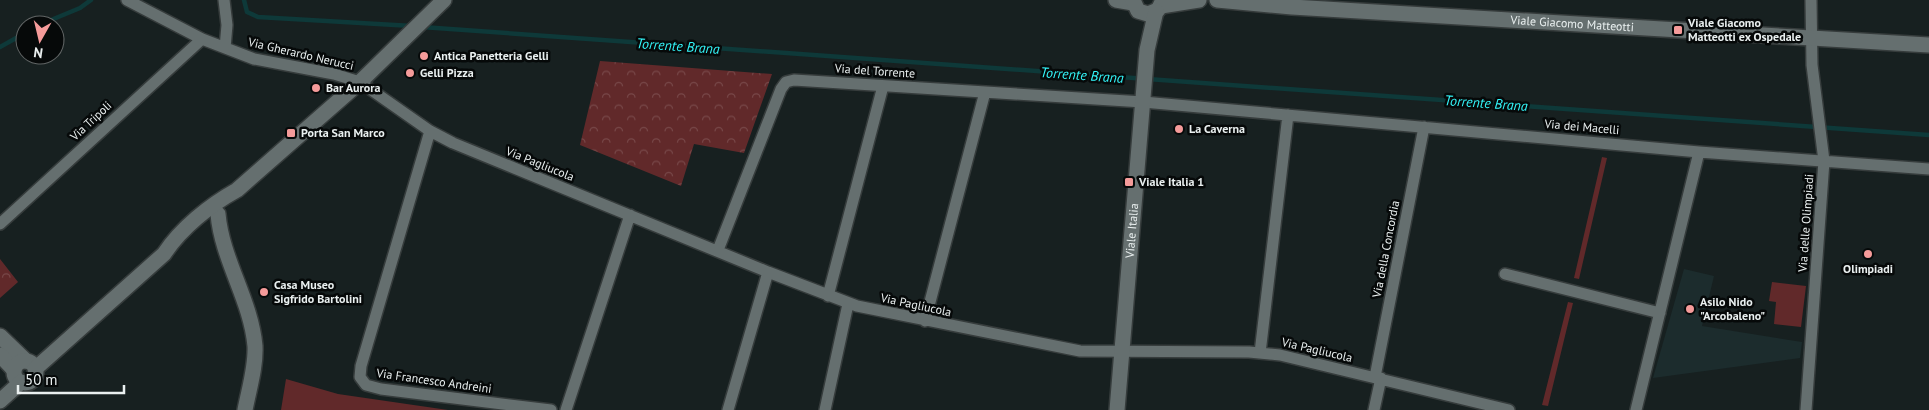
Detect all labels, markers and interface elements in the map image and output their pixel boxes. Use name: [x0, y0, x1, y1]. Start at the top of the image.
street label: Viale Giacomo Matteotti: [1509, 12, 1634, 34]
north arrow: [15, 15, 65, 65]
place label: Viale Giacomo Matteotti ex Ospedale: [1687, 15, 1801, 44]
marker: Viale Giacomo Matteotti ex Ospedale: [1672, 24, 1684, 36]
street label: Via Gherardo Nerucci: [246, 34, 355, 73]
water label: Torrente Brana: [636, 34, 721, 58]
text: N: [32, 43, 44, 62]
place label: Antica Panetteria Gelli: [434, 48, 549, 63]
marker: Antica Panetteria Gelli: [418, 50, 430, 62]
street label: Via del Torrente: [833, 60, 916, 81]
water label: Torrente Brana: [1040, 63, 1125, 87]
place label: Gelli Pizza: [420, 65, 474, 80]
marker: Gelli Pizza: [404, 67, 416, 79]
place label: Bar Aurora: [326, 80, 380, 95]
marker: Bar Aurora: [310, 82, 322, 94]
water label: Torrente Brana: [1444, 91, 1529, 115]
street label: Via Tripoli: [66, 98, 114, 144]
street label: Via dei Macelli: [1543, 116, 1620, 137]
place label: La Caverna: [1189, 121, 1245, 136]
marker: La Caverna: [1173, 123, 1185, 135]
place label: Porta San Marco: [301, 125, 385, 140]
marker: Porta San Marco: [285, 127, 297, 139]
street label: Via Pagliucola: [503, 143, 576, 184]
place label: Viale Italia 1: [1138, 174, 1204, 189]
street label: Via delle Olimpiadi: [1795, 174, 1816, 273]
marker: Viale Italia 1: [1123, 176, 1135, 188]
street label: Via della Concordia: [1369, 199, 1402, 300]
street label: Viale Italia: [1122, 202, 1141, 260]
marker: Olimpiadi: [1862, 248, 1874, 260]
place label: Olimpiadi: [1843, 261, 1893, 276]
place label: Casa Museo Sigfrido Bartolini: [274, 277, 362, 306]
marker: Casa Museo Sigfrido Bartolini: [258, 286, 270, 298]
street label: Via Pagliucola: [878, 289, 953, 319]
place label: Asilo Nido "Arcobaleno": [1700, 294, 1765, 323]
marker: Asilo Nido "Arcobaleno": [1684, 303, 1696, 315]
street label: Via Pagliucola: [1279, 334, 1354, 365]
scale bar: [18, 362, 124, 394]
street label: Via Francesco Andreini: [375, 365, 492, 396]
text: 50 m: [25, 370, 58, 389]

